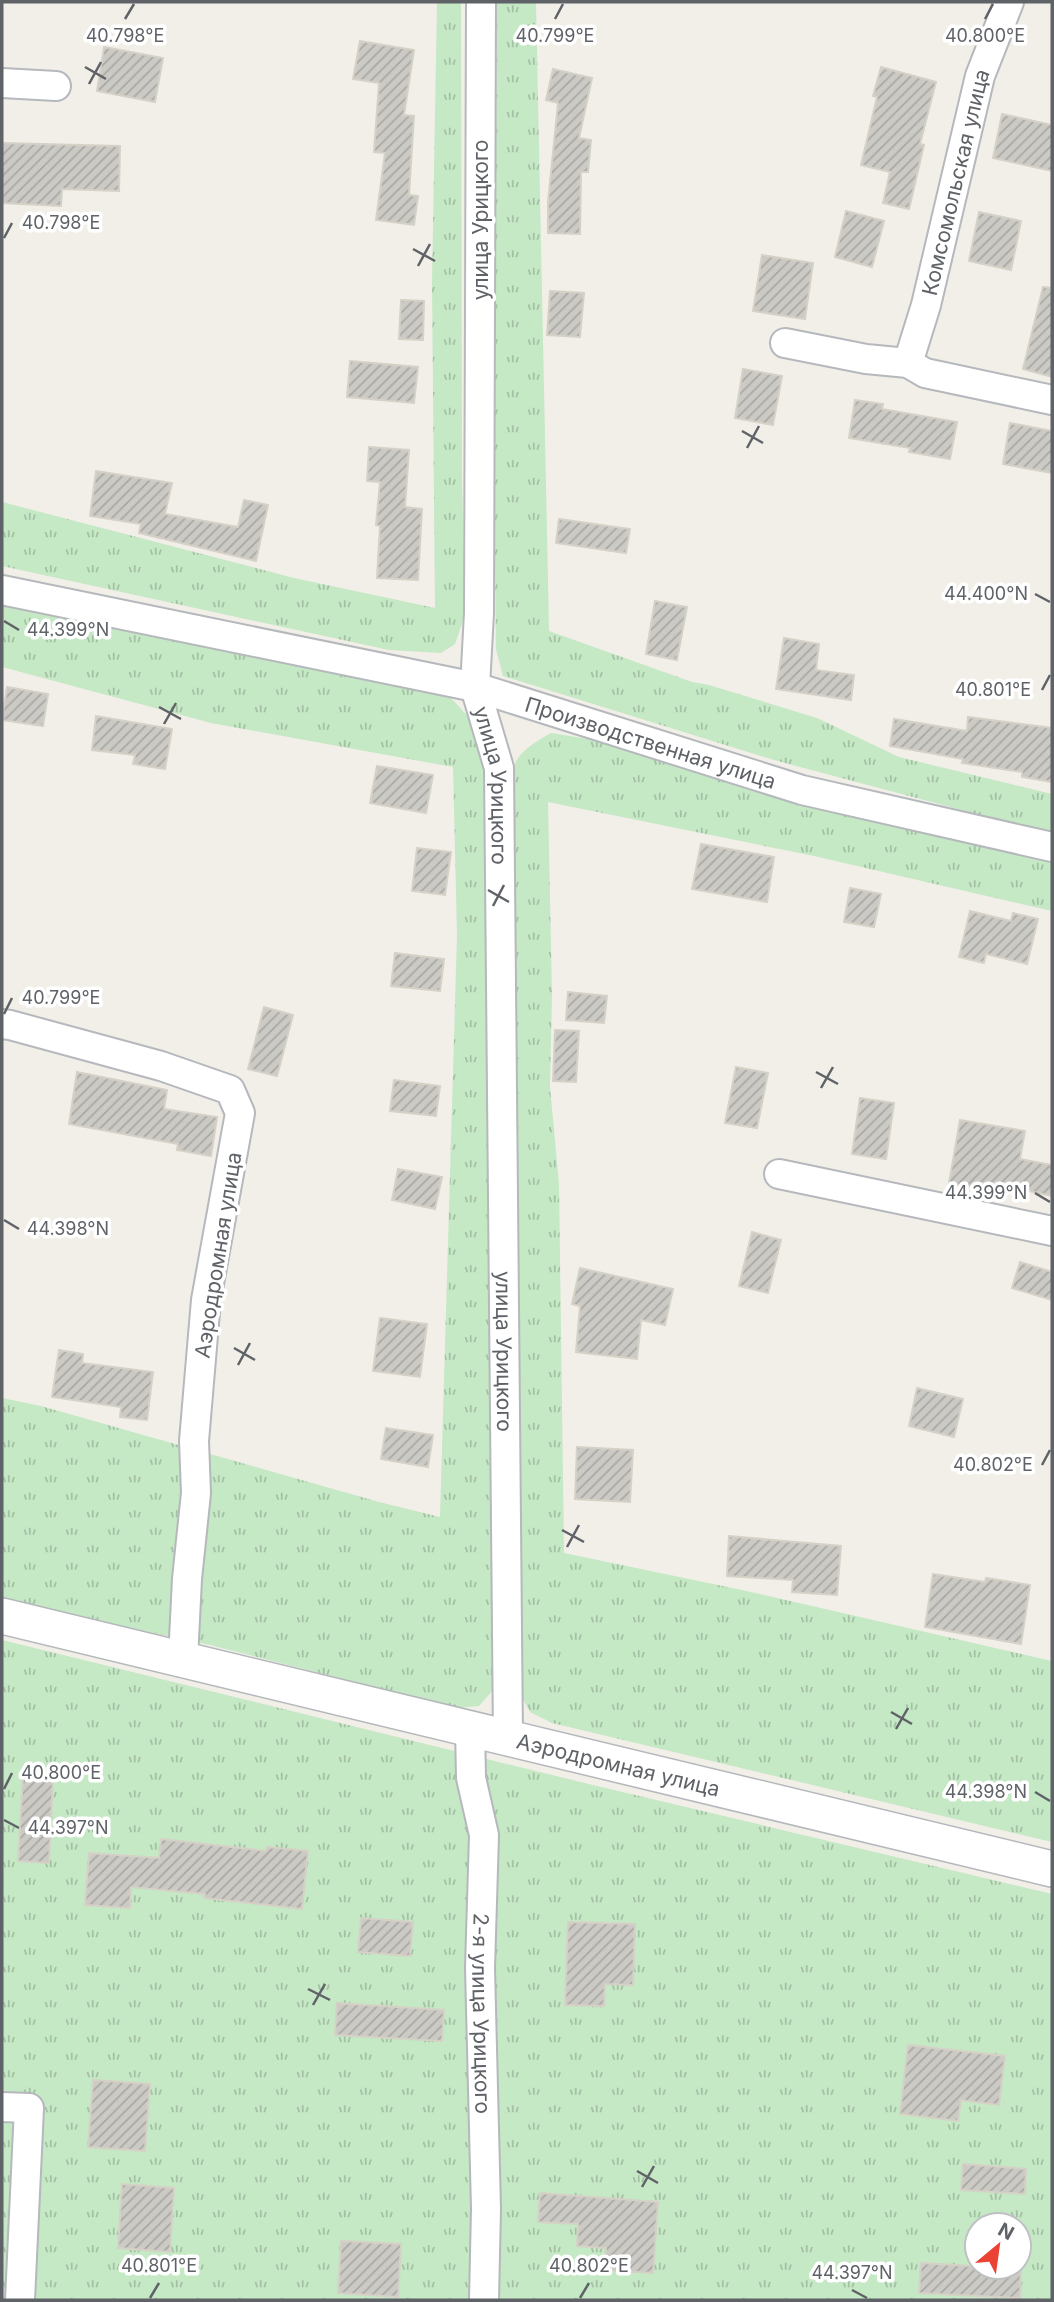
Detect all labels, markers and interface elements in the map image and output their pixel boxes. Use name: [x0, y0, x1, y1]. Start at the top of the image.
text: 40.798°E: [86, 25, 164, 46]
text: 40.799°E: [516, 25, 594, 46]
text: 40.800°E: [945, 25, 1025, 46]
street label: Комсомольская улица: [916, 65, 994, 298]
street label: улица Урицкого: [468, 140, 493, 300]
text: 40.798°E: [22, 212, 100, 233]
text: 44.400°N: [944, 583, 1028, 604]
text: 44.399°N: [27, 619, 109, 640]
text: 40.801°E: [955, 679, 1031, 700]
street label: Производственная улица: [522, 691, 779, 794]
street label: улица Урицкого: [469, 703, 512, 865]
text: 40.799°E: [22, 987, 100, 1008]
street label: Аэродромная улица: [189, 1150, 247, 1360]
text: 44.399°N: [945, 1182, 1027, 1203]
text: 44.398°N: [27, 1218, 109, 1239]
street label: улица Урицкого: [491, 1271, 518, 1432]
text: 40.802°E: [953, 1454, 1033, 1475]
street label: Аэродромная улица: [514, 1728, 722, 1801]
text: 40.800°E: [21, 1762, 101, 1783]
text: 44.398°N: [945, 1781, 1027, 1802]
text: 44.397°N: [27, 1817, 109, 1838]
street label: 2-я улица Урицкого: [467, 1913, 496, 2114]
north arrow: [963, 2211, 1033, 2281]
text: N: [994, 2218, 1018, 2245]
text: 40.801°E: [121, 2255, 197, 2276]
text: 40.802°E: [549, 2255, 629, 2276]
text: 44.397°N: [811, 2262, 893, 2283]

